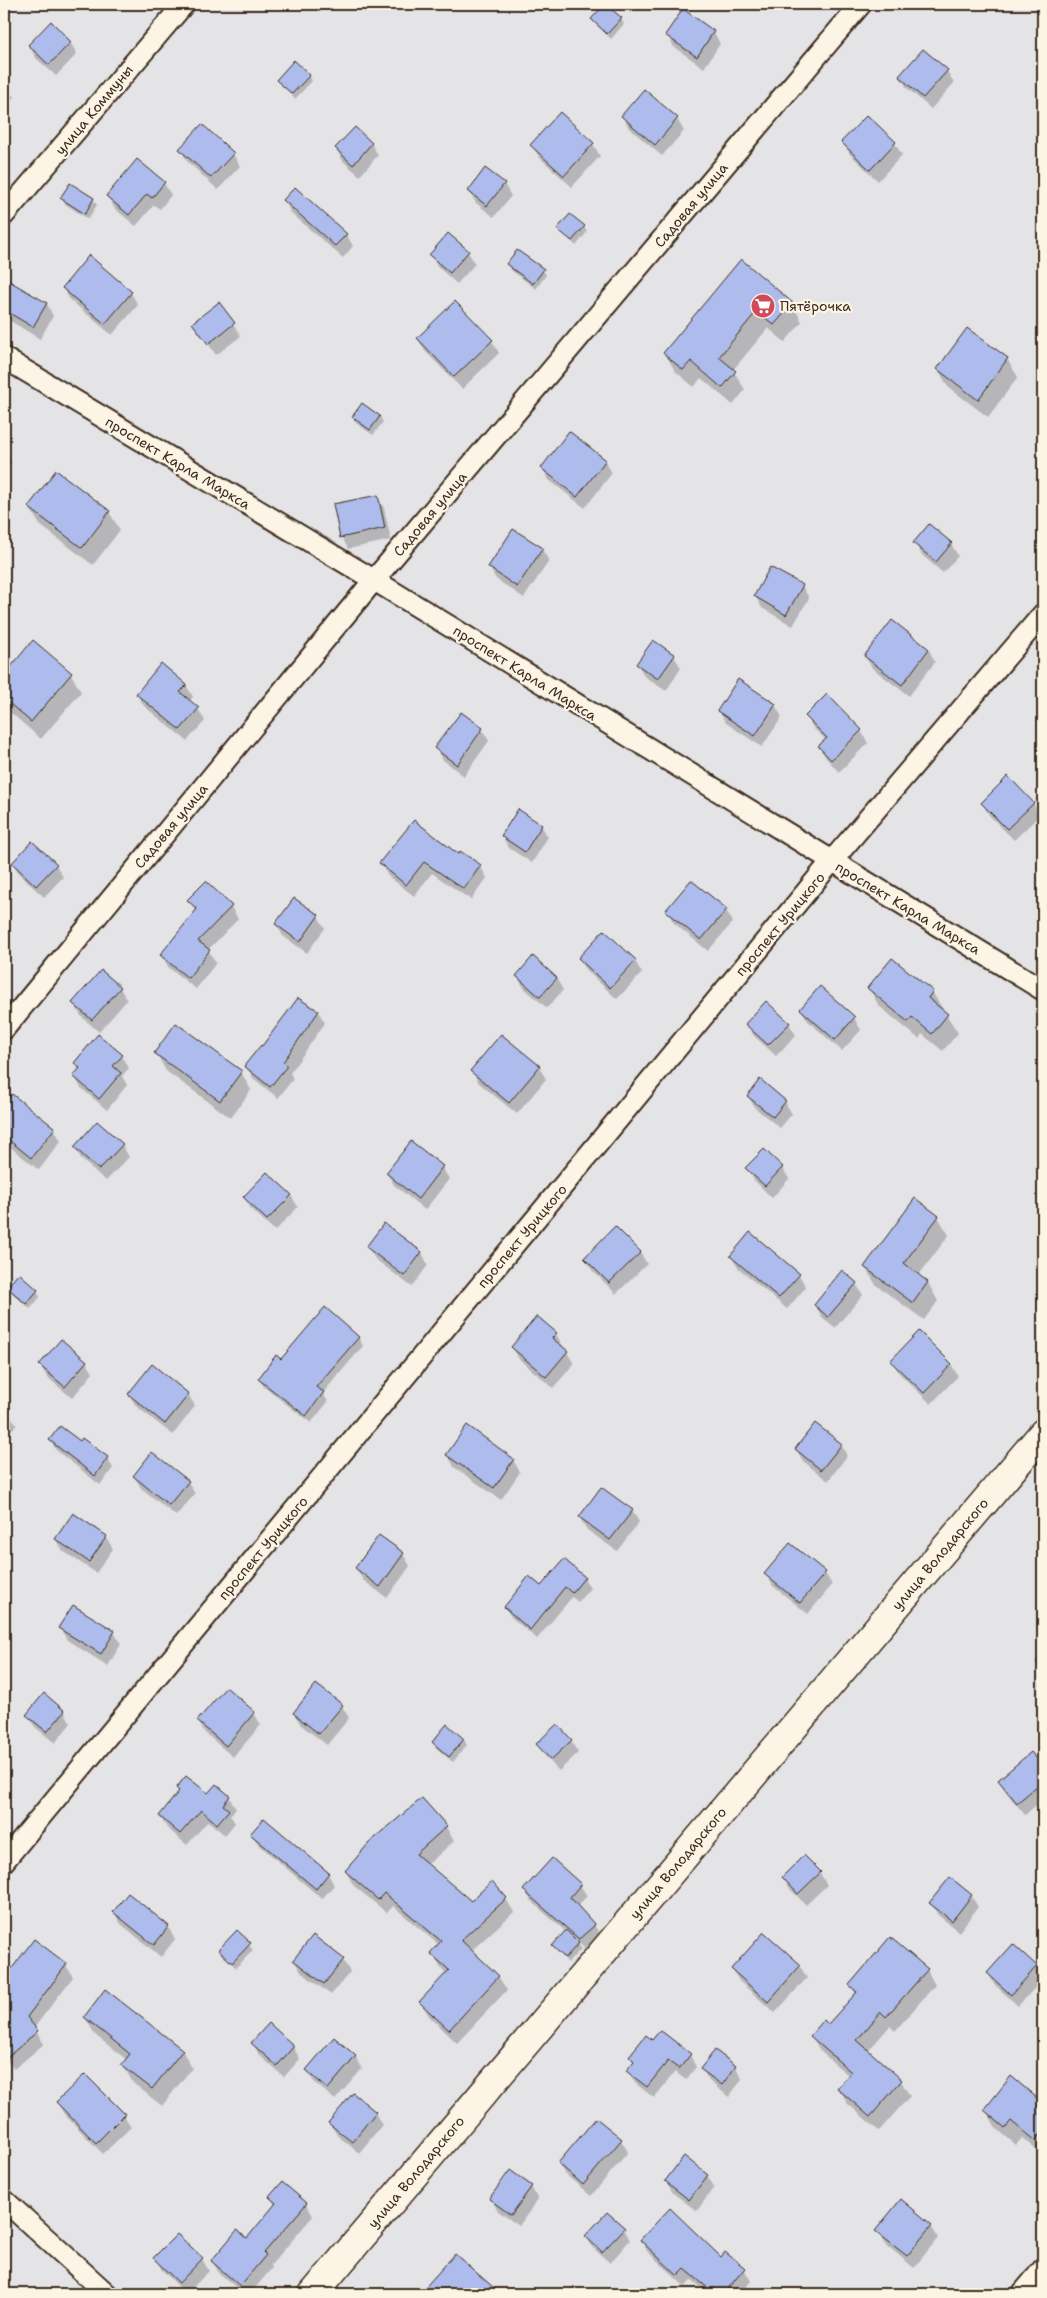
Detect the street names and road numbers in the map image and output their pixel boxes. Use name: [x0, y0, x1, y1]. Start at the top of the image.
street label: улица Коммуны: [51, 61, 137, 159]
street label: Садовая улица: [650, 159, 732, 251]
street label: проспект Карла Маркса: [102, 413, 254, 514]
street label: Садовая улица: [389, 468, 471, 560]
street label: проспект Карла Маркса: [450, 621, 600, 725]
street label: Садовая улица: [130, 780, 212, 872]
street label: проспект Карла Маркса: [832, 858, 984, 959]
street label: проспект Урицкого: [731, 868, 829, 980]
street label: проспект Урицкого: [473, 1180, 571, 1292]
street label: проспект Урицкого: [214, 1492, 312, 1604]
street label: улица Володарского: [888, 1494, 992, 1614]
street label: улица Володарского: [626, 1803, 730, 1923]
street label: улица Володарского: [364, 2112, 468, 2232]

